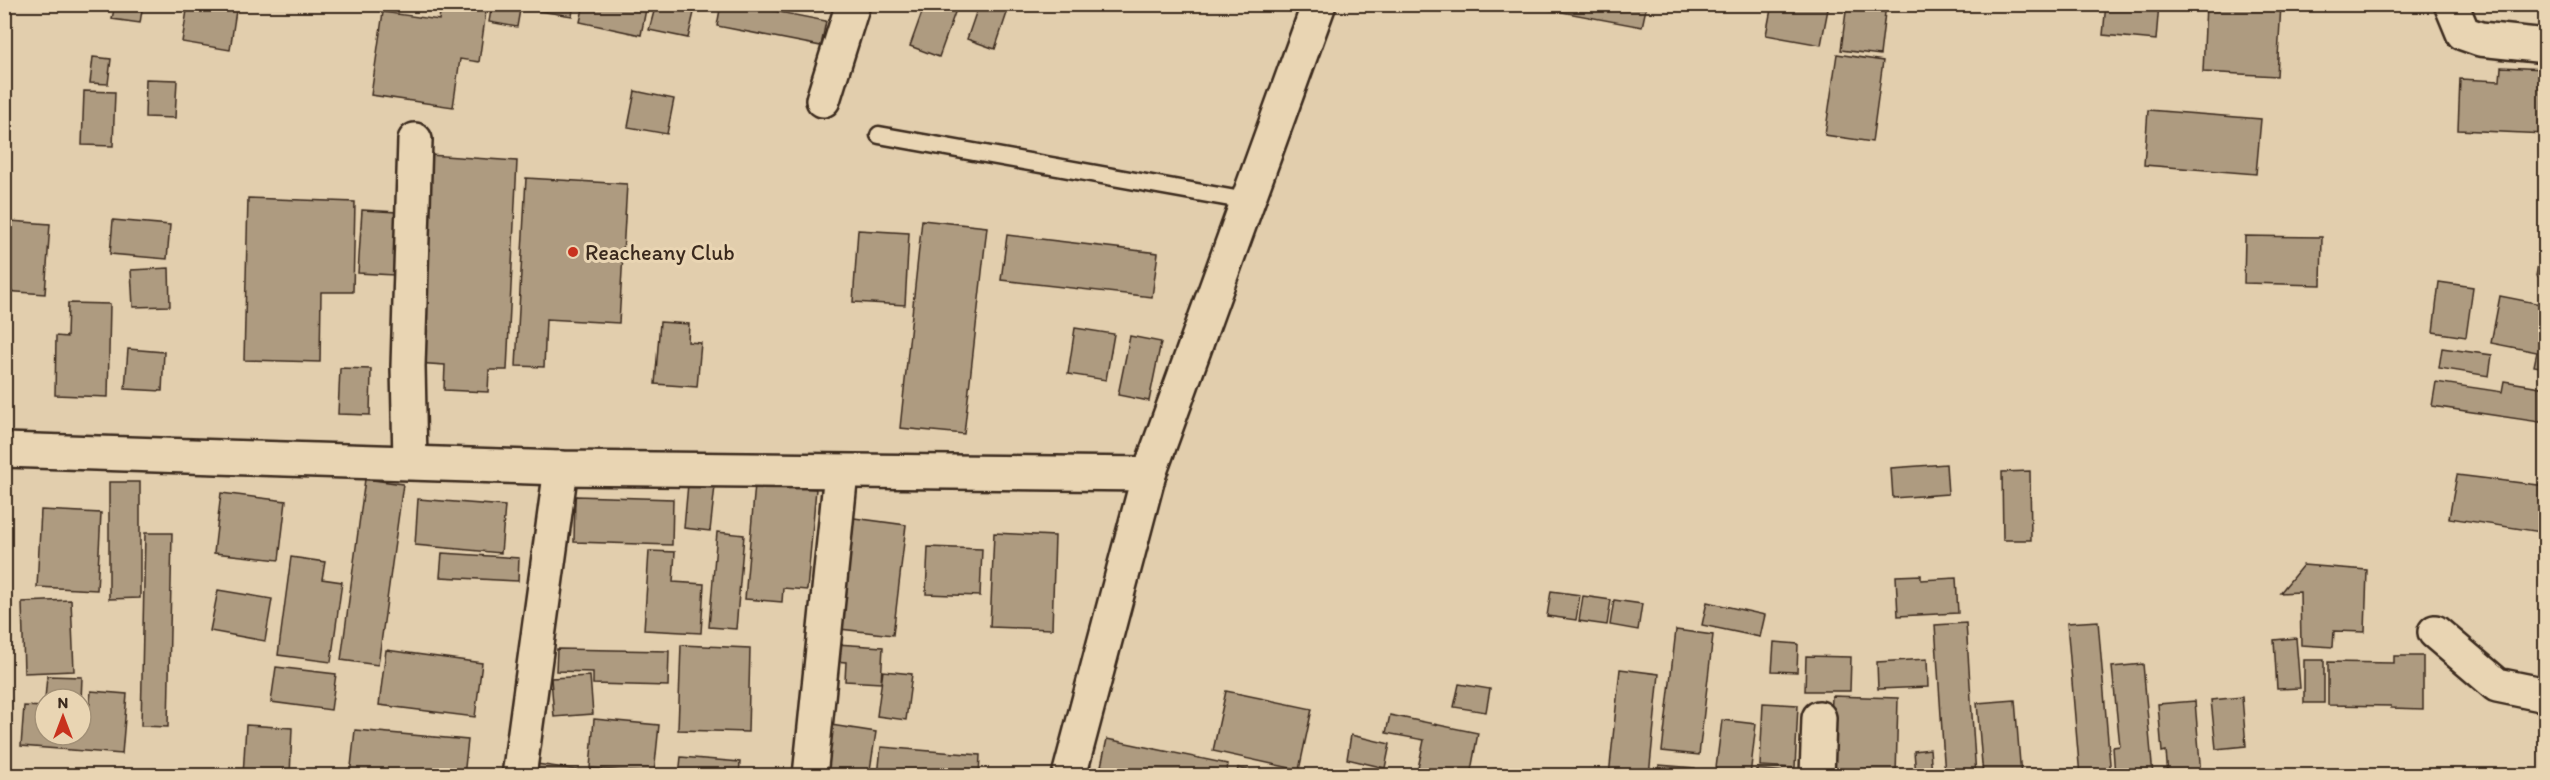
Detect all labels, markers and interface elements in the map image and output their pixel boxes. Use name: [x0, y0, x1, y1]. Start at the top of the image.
place label: Reacheany Club: [585, 239, 735, 266]
marker: Reacheany Club: [566, 245, 580, 259]
north arrow: [33, 687, 93, 747]
text: N: [58, 693, 68, 712]

